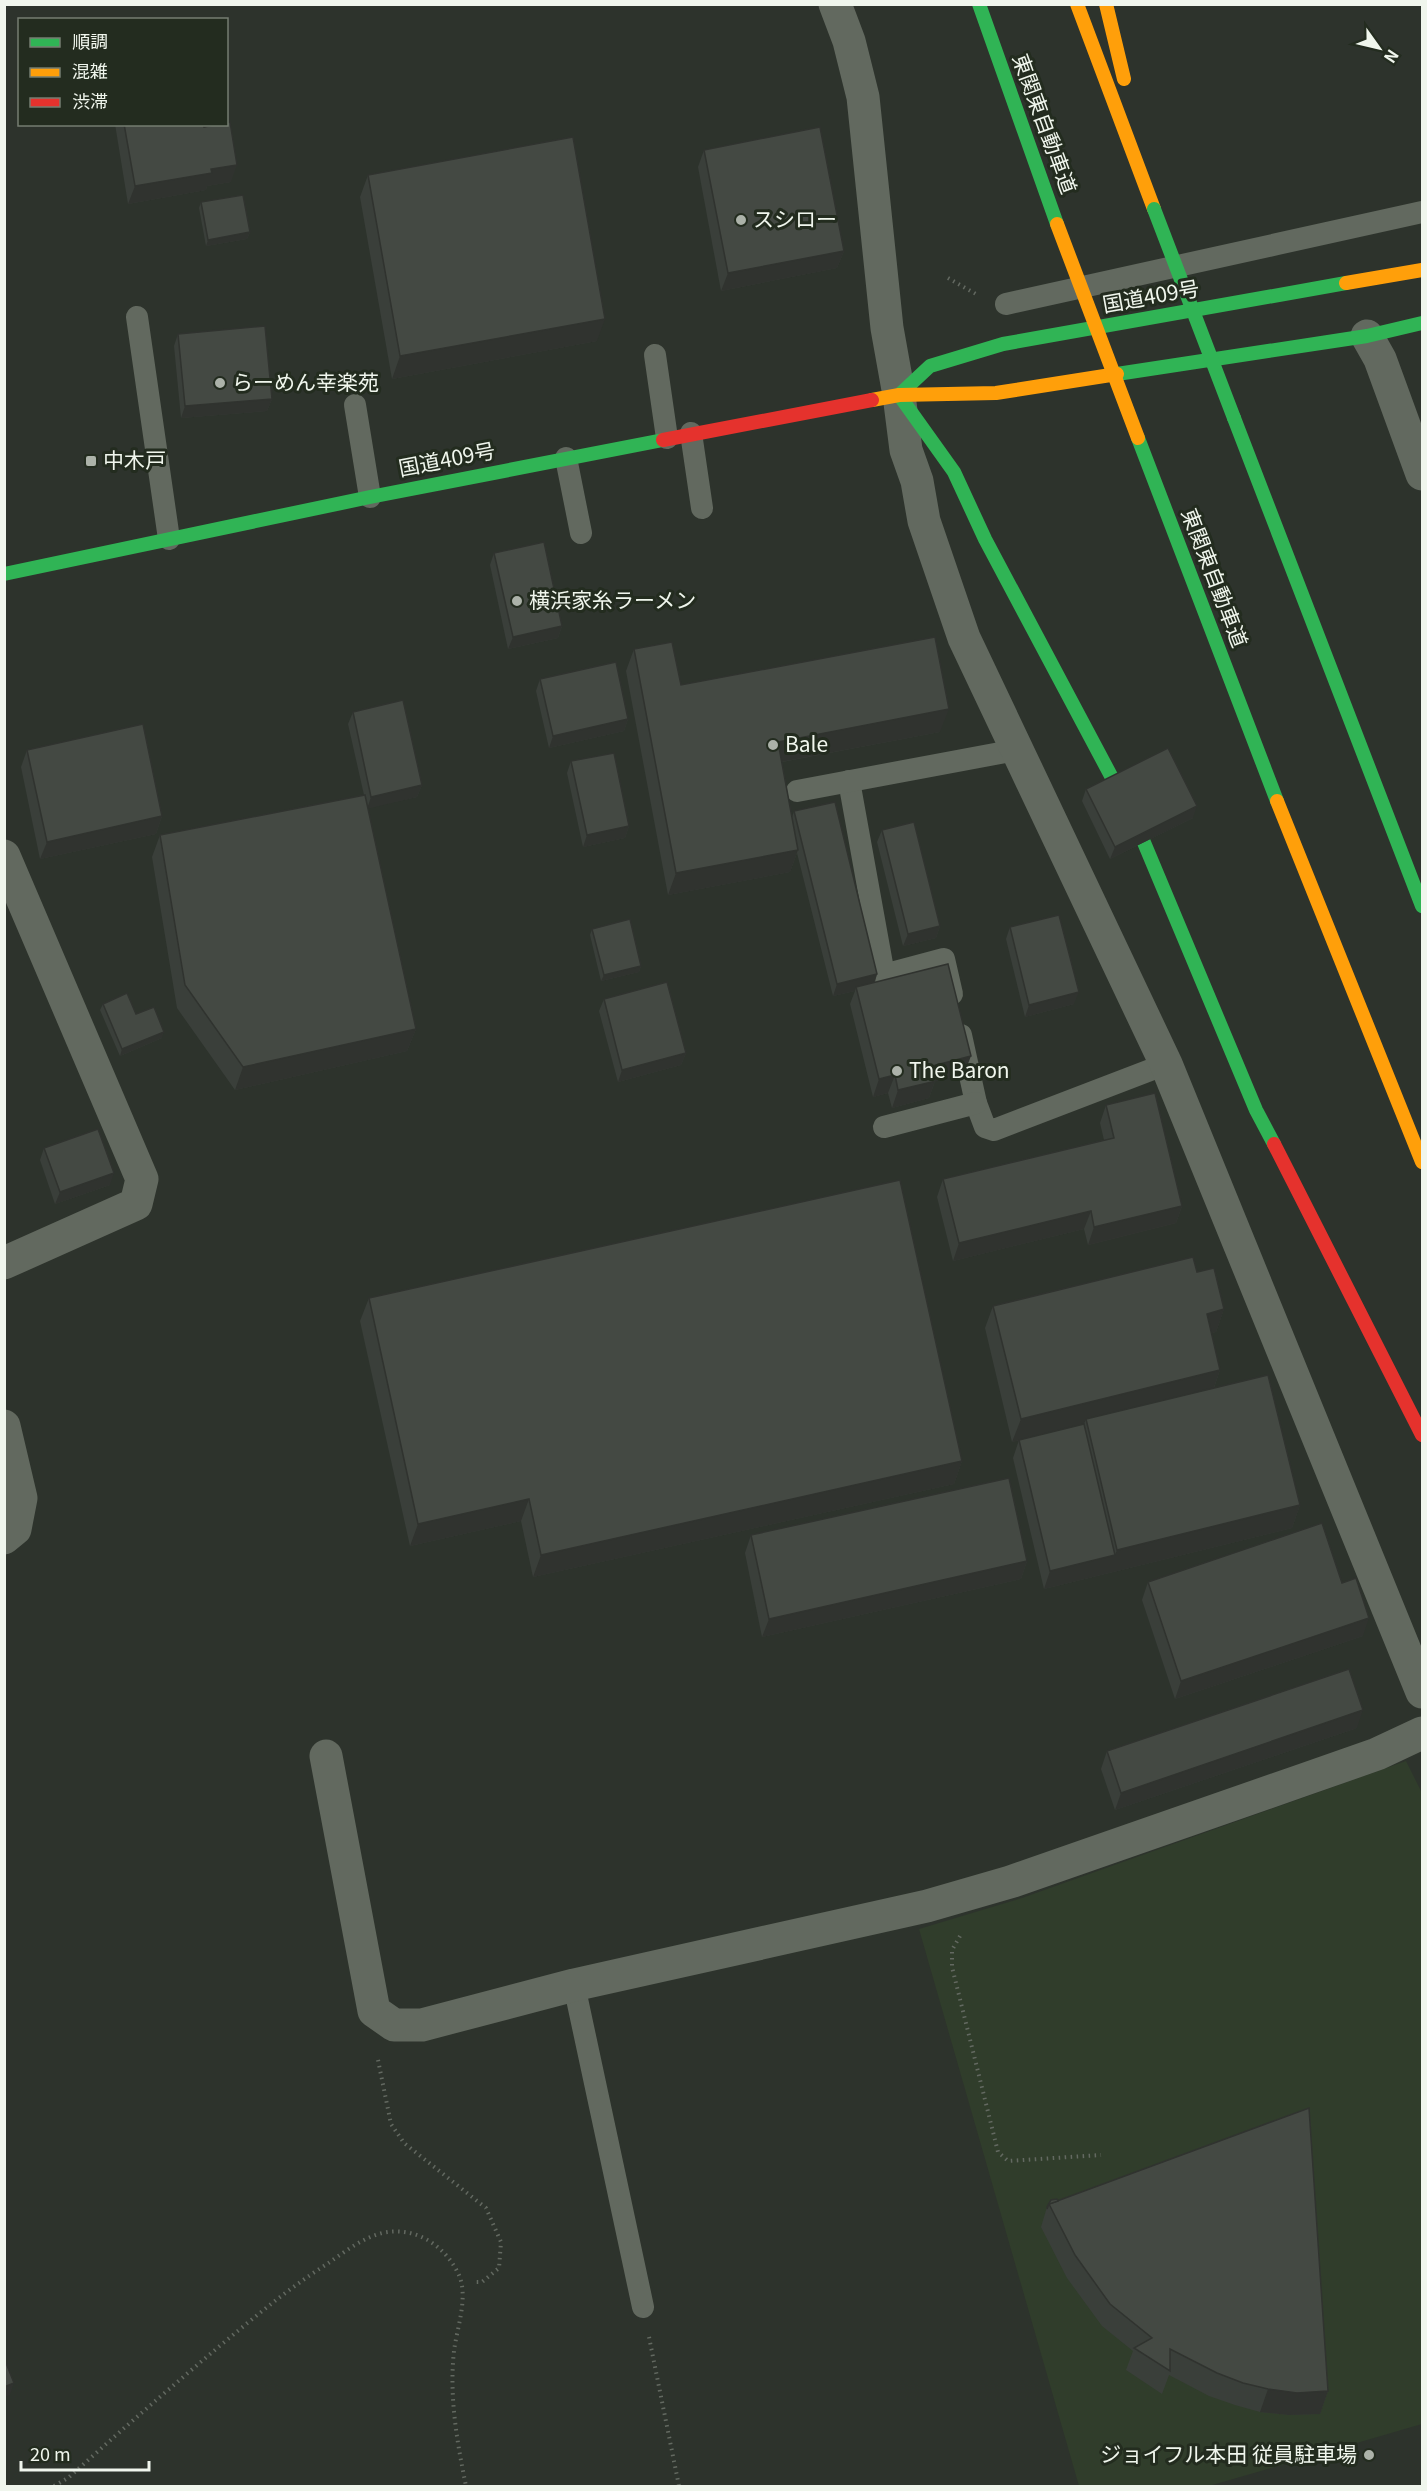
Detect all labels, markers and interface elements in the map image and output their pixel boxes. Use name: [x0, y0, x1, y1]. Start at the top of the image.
legend: [18, 18, 228, 126]
north arrow: [1349, 18, 1409, 78]
text: 順調: [72, 27, 108, 53]
text: N: [1379, 45, 1406, 69]
street label: 東関東自動車道: [1007, 49, 1085, 198]
text: 混雑: [72, 57, 108, 83]
text: 渋滞: [72, 87, 108, 113]
place label: スシロー: [753, 203, 837, 233]
marker: スシロー: [734, 213, 748, 227]
street label: 国道409号: [1100, 272, 1201, 318]
place label: らーめん幸楽苑: [232, 366, 379, 396]
marker: らーめん幸楽苑: [213, 376, 227, 390]
street label: 国道409号: [396, 434, 498, 482]
place label: 中木戸: [103, 444, 166, 474]
marker: 中木戸: [84, 454, 98, 468]
street label: 東関東自動車道: [1176, 503, 1256, 651]
place label: 横浜家糸ラーメン: [529, 584, 696, 614]
marker: 横浜家糸ラーメン: [510, 594, 524, 608]
place label: Bale: [785, 728, 828, 758]
marker: Bale: [766, 738, 780, 752]
place label: The Baron: [909, 1054, 1010, 1084]
marker: The Baron: [890, 1064, 904, 1078]
scale bar: [21, 2434, 148, 2472]
place label: ジョイフル本田 従員駐車場: [1100, 2438, 1357, 2468]
text: 20 m: [30, 2440, 71, 2466]
marker: ジョイフル本田 従員駐車場: [1362, 2448, 1376, 2462]

